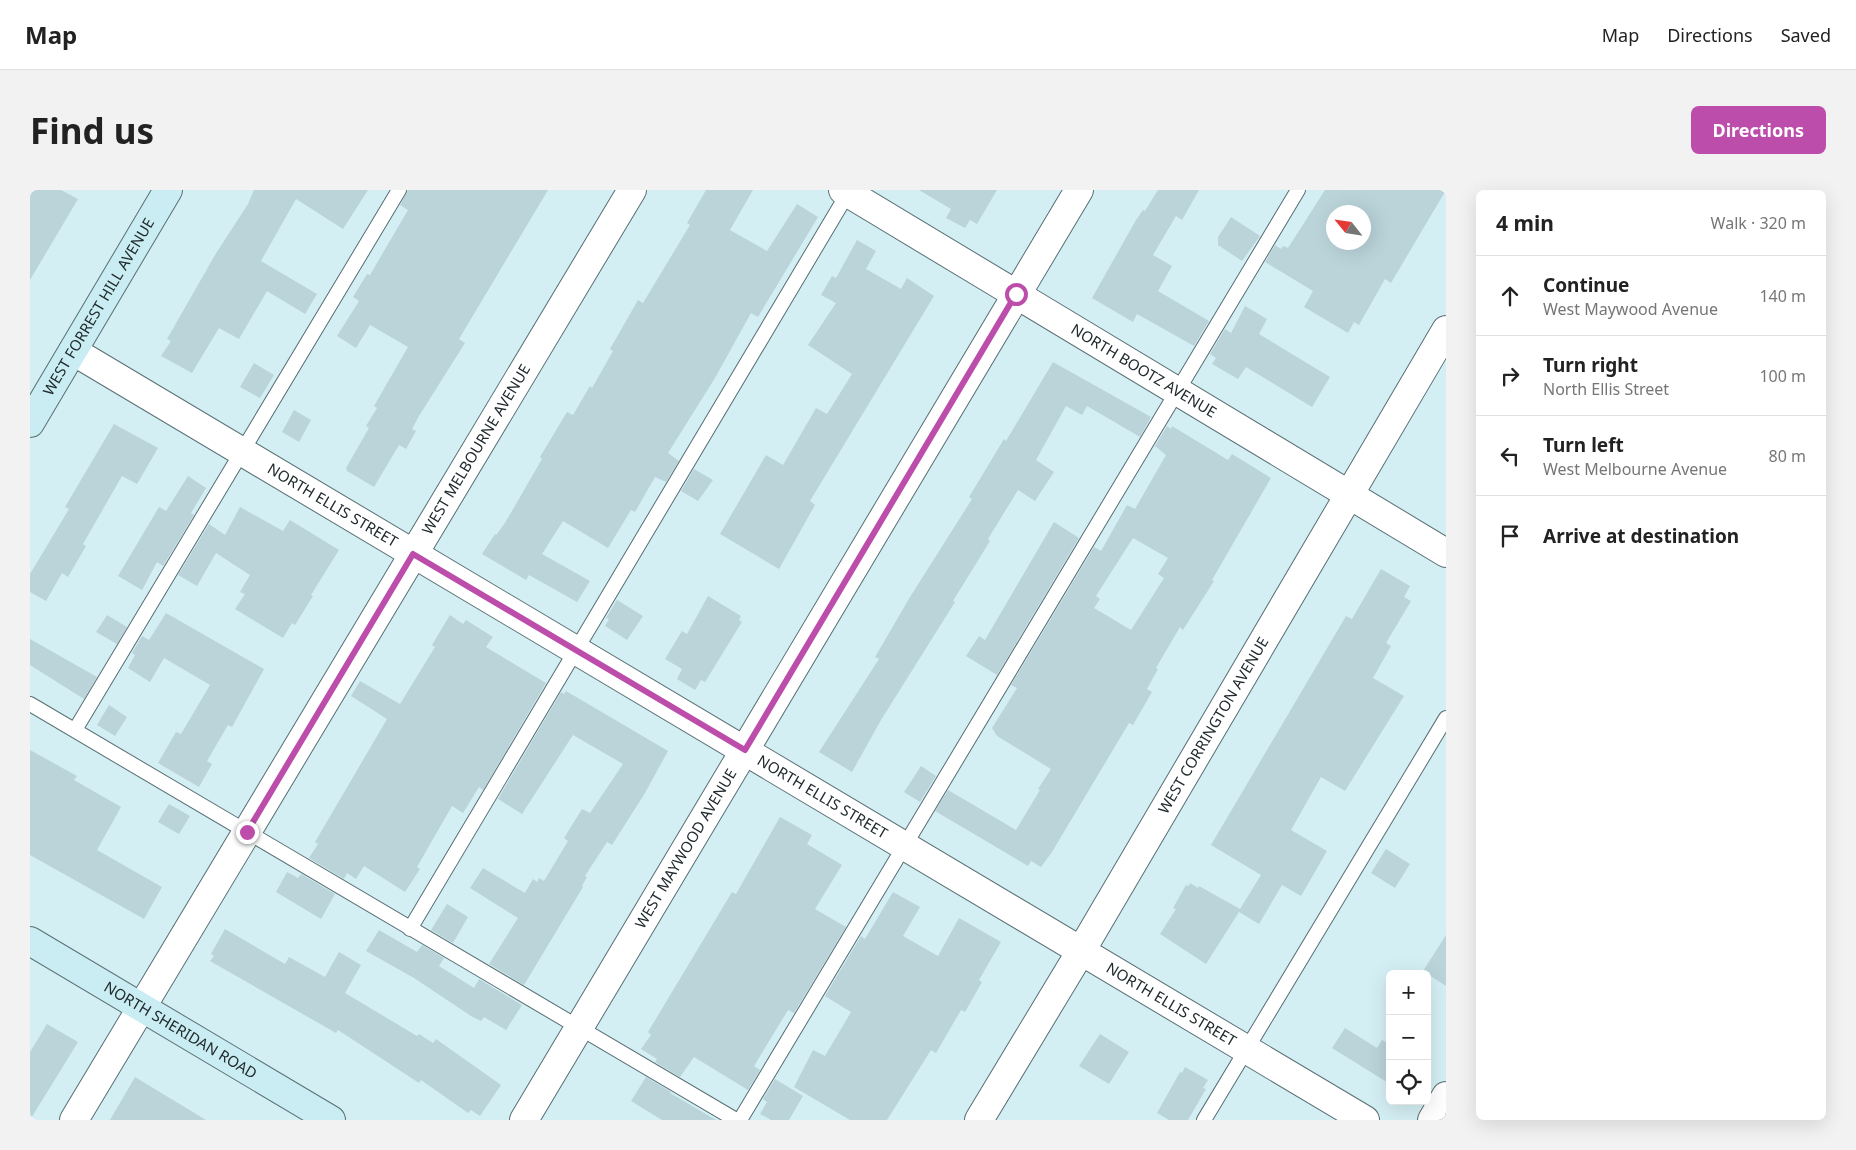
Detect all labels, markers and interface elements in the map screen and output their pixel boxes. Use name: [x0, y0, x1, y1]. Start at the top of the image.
text: Map: [25, 18, 77, 51]
text: Map: [1602, 23, 1639, 47]
text: Directions: [1667, 23, 1753, 47]
text: Saved: [1781, 23, 1831, 47]
button: Directions: [1691, 106, 1826, 154]
text: Find us: [30, 107, 154, 154]
north arrow: [1326, 205, 1371, 250]
text: 4 min: [1496, 209, 1554, 237]
text: Walk · 320 m: [1711, 212, 1806, 234]
street label: WEST FORREST HILL AVENUE: [38, 214, 158, 399]
text: Continue: [1543, 272, 1629, 298]
icon: ahead: [1496, 282, 1524, 310]
route start: [1005, 283, 1028, 306]
text: 140 m: [1759, 285, 1806, 307]
text: West Maywood Avenue: [1543, 298, 1718, 320]
street label: NORTH BOOTZ AVENUE: [1068, 319, 1221, 422]
text: Turn right: [1543, 352, 1638, 378]
street label: WEST MELBOURNE AVENUE: [417, 360, 534, 538]
icon: right: [1496, 362, 1524, 390]
text: 100 m: [1759, 365, 1806, 387]
text: North Ellis Street: [1543, 378, 1669, 400]
text: Turn left: [1543, 432, 1624, 458]
icon: left: [1496, 442, 1524, 470]
text: 80 m: [1769, 445, 1806, 467]
street label: NORTH ELLIS STREET: [264, 458, 402, 551]
text: West Melbourne Avenue: [1543, 458, 1727, 480]
icon: arrive: [1496, 522, 1524, 550]
text: Arrive at destination: [1543, 523, 1739, 549]
street label: WEST CORRINGTON AVENUE: [1153, 633, 1272, 817]
street label: NORTH ELLIS STREET: [754, 750, 892, 843]
street label: WEST MAYWOOD AVENUE: [630, 765, 740, 932]
route end: [236, 821, 259, 844]
street label: NORTH ELLIS STREET: [1103, 957, 1241, 1051]
map controls: [1386, 970, 1431, 1105]
button: +: [1386, 970, 1431, 1015]
street label: NORTH SHERIDAN ROAD: [101, 976, 261, 1083]
button: −: [1386, 1015, 1431, 1060]
button: locate: [1386, 1060, 1431, 1105]

